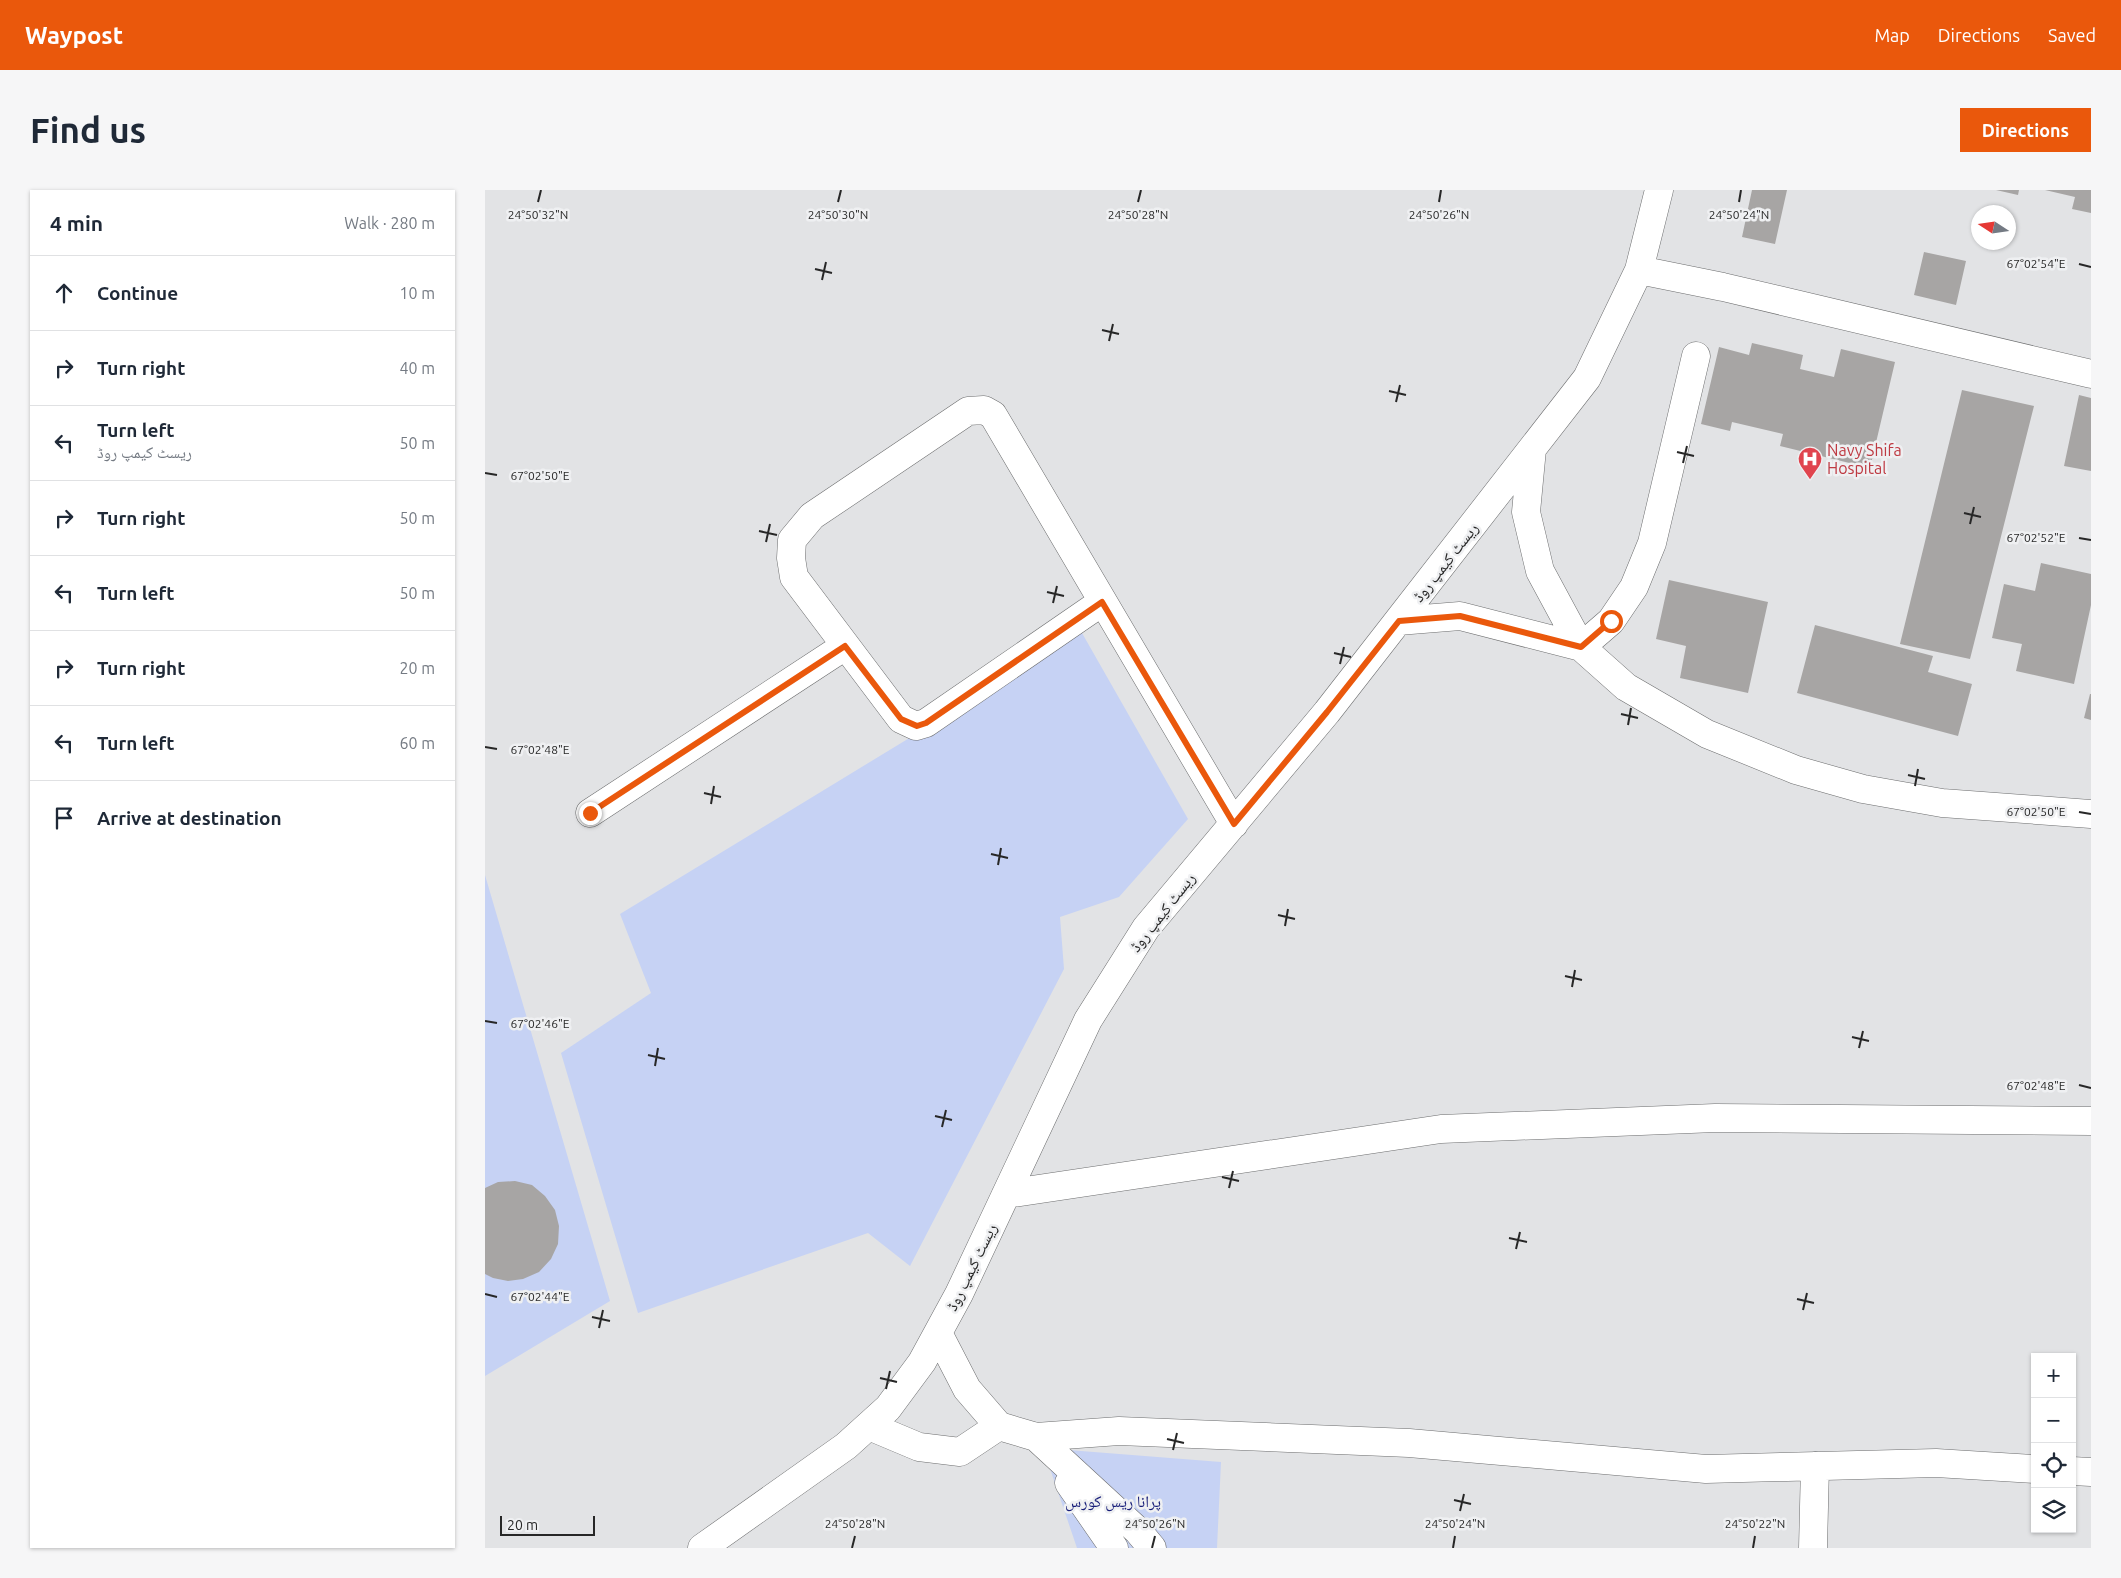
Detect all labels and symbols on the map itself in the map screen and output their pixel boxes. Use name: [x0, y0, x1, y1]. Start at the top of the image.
north arrow: [1971, 205, 2016, 250]
text: 24°50'32"N: [508, 208, 568, 221]
text: 24°50'30"N: [808, 208, 868, 221]
text: 24°50'28"N: [1108, 208, 1168, 221]
text: 24°50'26"N: [1409, 208, 1469, 221]
text: 24°50'24"N: [1709, 208, 1769, 221]
text: 67°02'54"E: [2007, 257, 2066, 270]
place label: Navy Shifa Hospital: [1827, 441, 1902, 477]
hospital icon: Navy Shifa Hospital: [1797, 446, 1823, 480]
text: 67°02'50"E: [511, 469, 570, 482]
street label: ریسٹ کیمپ روڈ: [1409, 519, 1482, 606]
text: 67°02'52"E: [2007, 531, 2066, 544]
route start: [1600, 610, 1623, 633]
text: 67°02'48"E: [511, 743, 570, 756]
route end: [579, 802, 602, 825]
text: 67°02'50"E: [2007, 805, 2066, 818]
street label: ریسٹ کیمپ روڈ: [1126, 869, 1199, 956]
text: 67°02'46"E: [511, 1017, 570, 1030]
text: 67°02'48"E: [2007, 1079, 2066, 1092]
street label: ریسٹ کیمپ روڈ: [942, 1220, 1001, 1314]
text: 67°02'44"E: [511, 1290, 570, 1303]
park label: پرانا ریس کورس: [1065, 1492, 1161, 1512]
scale bar: [500, 1513, 595, 1536]
text: 24°50'28"N: [825, 1517, 885, 1530]
text: 24°50'26"N: [1125, 1517, 1185, 1530]
text: 24°50'24"N: [1425, 1517, 1485, 1530]
text: 24°50'22"N: [1725, 1517, 1785, 1530]

